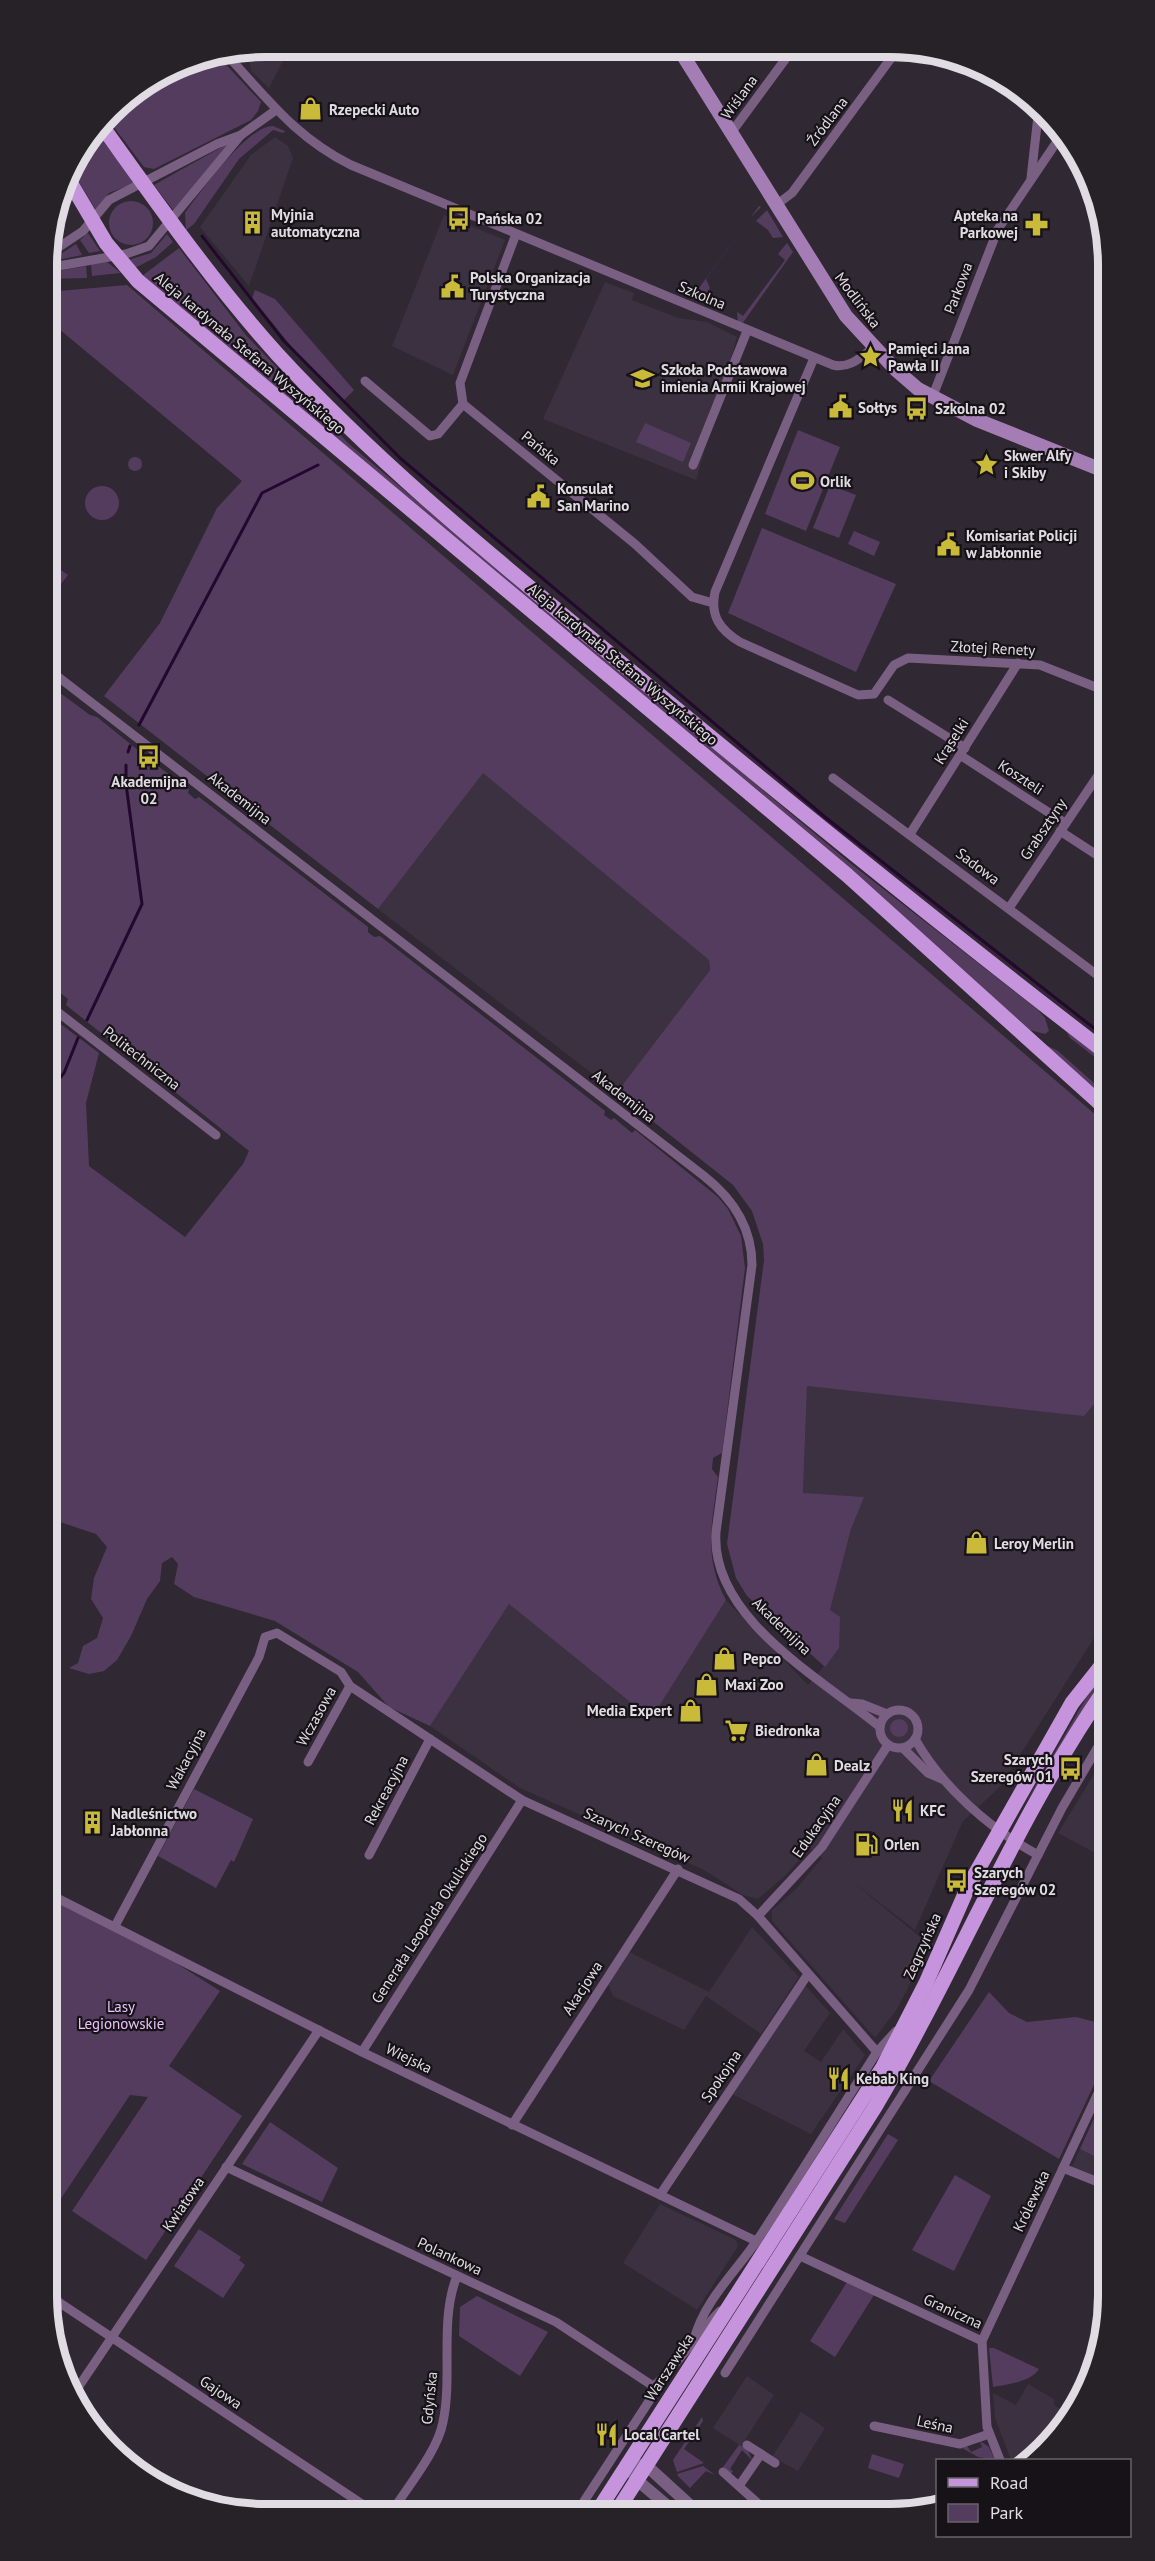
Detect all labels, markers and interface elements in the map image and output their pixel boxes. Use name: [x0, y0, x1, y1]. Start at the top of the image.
street label: Wiślana: [717, 71, 761, 123]
street label: Źródlana: [802, 93, 852, 149]
shop icon: Rzepecki Auto: [298, 96, 324, 122]
place label: Rzepecki Auto: [329, 100, 419, 119]
place label: Myjnia automatyczna: [271, 205, 360, 241]
bus stop icon: Pańska 02: [446, 205, 472, 231]
place label: Apteka na Parkowej: [954, 206, 1018, 242]
place label: Pańska 02: [477, 209, 543, 228]
building icon: Myjnia automatyczna: [240, 210, 266, 236]
pharmacy icon: Apteka na Parkowej: [1023, 211, 1049, 237]
street label: Parkowa: [939, 260, 977, 316]
street label: Aleja kardynała Stefana Wyszyńskiego: [151, 268, 349, 438]
place label: Polska Organizacja Turystyczna: [470, 268, 591, 304]
street label: Modlińska: [831, 268, 885, 332]
public building icon: Polska Organizacja Turystyczna: [439, 273, 465, 299]
street label: Szkolna: [675, 277, 729, 313]
place label: Pamięci Jana Pawła II: [888, 339, 970, 375]
place icon: Pamięci Jana Pawła II: [857, 344, 883, 370]
place label: Szkoła Podstawowa imienia Armii Krajowej: [661, 360, 806, 396]
school or university icon: Szkoła Podstawowa imienia Armii Krajowej: [630, 365, 656, 391]
public building icon: Sołtys: [827, 394, 853, 420]
bus stop icon: Szkolna 02: [904, 395, 930, 421]
place label: Sołtys: [858, 398, 897, 417]
place label: Szkolna 02: [935, 399, 1006, 418]
street label: Pańska: [518, 427, 564, 469]
place label: Skwer Alfy i Skiby: [1004, 446, 1072, 482]
place icon: Skwer Alfy i Skiby: [973, 451, 999, 477]
sports icon: Orlik: [789, 468, 815, 494]
place label: Orlik: [820, 472, 852, 491]
place label: Konsulat San Marino: [557, 479, 629, 515]
public building icon: Konsulat San Marino: [526, 484, 552, 510]
place label: Komisariat Policji w Jabłonnie: [965, 526, 1077, 562]
public building icon: Komisariat Policji w Jabłonnie: [935, 531, 961, 557]
street label: Aleja kardynała Stefana Wyszyńskiego: [524, 579, 722, 749]
street label: Złotej Renety: [950, 636, 1036, 660]
street label: Krąselki: [929, 714, 973, 768]
bus stop icon: Akademijna 02: [136, 744, 162, 770]
street label: Koszteli: [995, 755, 1047, 799]
street label: Akademijna: [205, 767, 275, 829]
place label: Akademijna 02: [111, 772, 187, 808]
street label: Grabsztyny: [1016, 795, 1070, 863]
street label: Sadowa: [952, 843, 1004, 889]
street label: Politechniczna: [100, 1022, 184, 1094]
street label: Akademijna: [589, 1065, 659, 1127]
shop icon: Leroy Merlin: [963, 1530, 989, 1556]
place label: Leroy Merlin: [994, 1534, 1074, 1553]
street label: Akademijna: [748, 1593, 816, 1659]
shop icon: Pepco: [712, 1645, 738, 1671]
place label: Pepco: [743, 1649, 781, 1668]
shop icon: Maxi Zoo: [694, 1671, 720, 1697]
place label: Maxi Zoo: [725, 1675, 784, 1694]
street label: Wczasowa: [292, 1683, 340, 1749]
shop icon: Media Expert: [677, 1697, 703, 1723]
place label: Media Expert: [587, 1701, 673, 1720]
supermarket icon: Biedronka: [724, 1717, 750, 1743]
place label: Biedronka: [755, 1721, 820, 1740]
street label: Wakacyjna: [162, 1725, 210, 1793]
place label: Szarych Szeregów 01: [971, 1750, 1053, 1786]
street label: Rekreacyjna: [360, 1752, 412, 1828]
shop icon: Dealz: [803, 1752, 829, 1778]
bus stop icon: Szarych Szeregów 01: [1058, 1755, 1084, 1781]
place label: Dealz: [834, 1756, 870, 1775]
street label: Edukacyjna: [788, 1791, 844, 1861]
restaurant icon: KFC: [889, 1797, 915, 1823]
place label: KFC: [920, 1801, 946, 1820]
street label: Szarych Szeregów: [581, 1803, 693, 1867]
place label: Nadleśnictwo Jabłonna: [110, 1804, 197, 1840]
building icon: Nadleśnictwo Jabłonna: [80, 1809, 106, 1835]
street label: Generała Leopolda Okulickiego: [367, 1829, 491, 2007]
fuel station icon: Orlen: [853, 1831, 879, 1857]
place label: Orlen: [884, 1835, 920, 1854]
place label: Szarych Szeregów 02: [974, 1863, 1056, 1899]
bus stop icon: Szarych Szeregów 02: [943, 1868, 969, 1894]
street label: Zegrzyńska: [899, 1910, 945, 1982]
street label: Akacjowa: [558, 1957, 606, 2019]
park label: Lasy Legionowskie: [78, 1997, 164, 2033]
street label: Wiejska: [383, 2039, 435, 2077]
street label: Spokojna: [697, 2046, 745, 2106]
restaurant icon: Kebab King: [825, 2065, 851, 2091]
place label: Kebab King: [856, 2069, 929, 2088]
street label: Królewska: [1009, 2167, 1053, 2235]
street label: Kwiatowa: [158, 2173, 208, 2235]
street label: Polankowa: [415, 2233, 485, 2279]
street label: Graniczna: [921, 2289, 985, 2333]
street label: Warszawska: [640, 2330, 698, 2404]
street label: Gdyńska: [417, 2370, 441, 2426]
street label: Gajowa: [196, 2371, 246, 2413]
street label: Leśna: [915, 2411, 955, 2437]
restaurant icon: Local Cartel: [593, 2421, 619, 2447]
place label: Local Cartel: [624, 2425, 700, 2444]
legend: [936, 2459, 1131, 2537]
text: Road: [990, 2471, 1028, 2494]
text: Park: [990, 2501, 1023, 2524]

